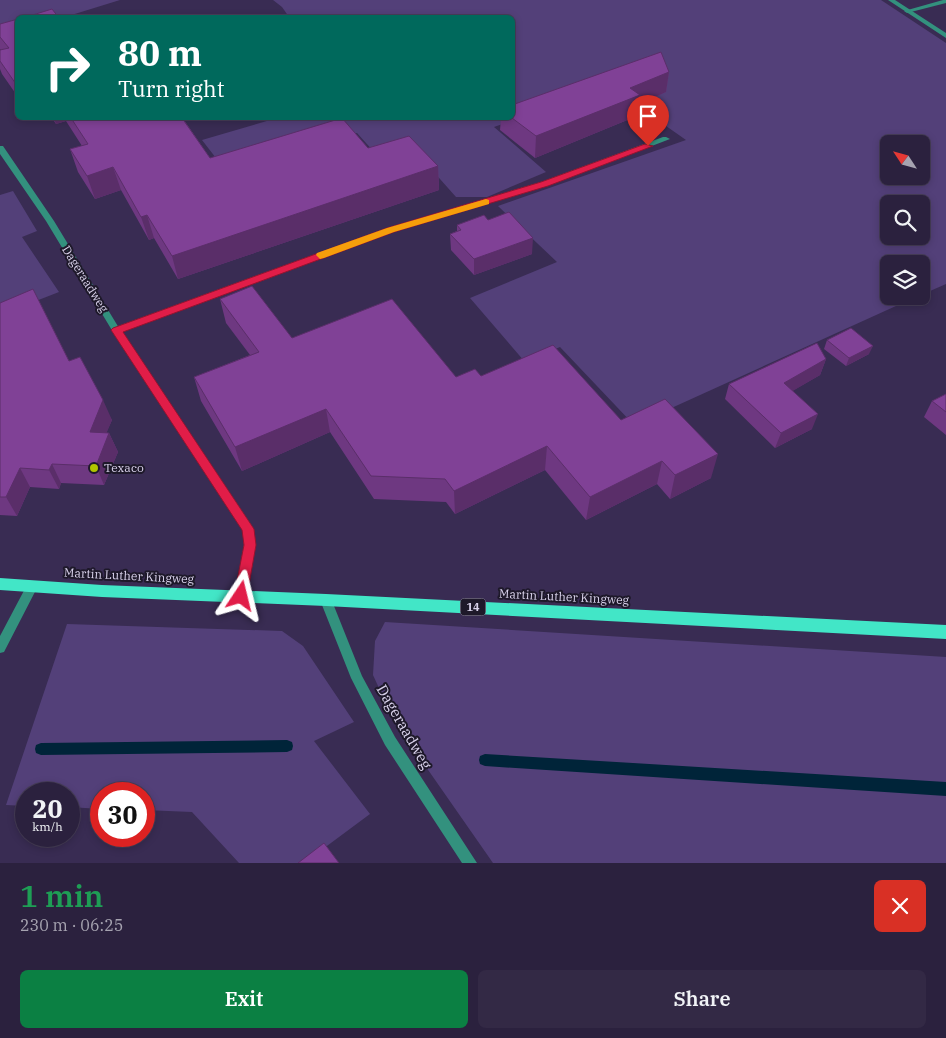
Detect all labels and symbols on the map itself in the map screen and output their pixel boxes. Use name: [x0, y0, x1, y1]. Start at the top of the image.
pin: [627, 95, 669, 146]
north arrow: [880, 135, 930, 185]
street label: Dageraadweg: [59, 243, 112, 315]
place label: Texaco: [104, 460, 144, 475]
marker: Texaco: [88, 462, 100, 474]
street label: Martin Luther Kingweg: [64, 565, 195, 586]
position arrow: [214, 569, 266, 621]
street label: Martin Luther Kingweg: [499, 586, 630, 607]
road number: 14: [460, 598, 486, 616]
street label: Dageraadweg: [373, 681, 436, 773]
speed limit sign: 30: [90, 782, 155, 847]

